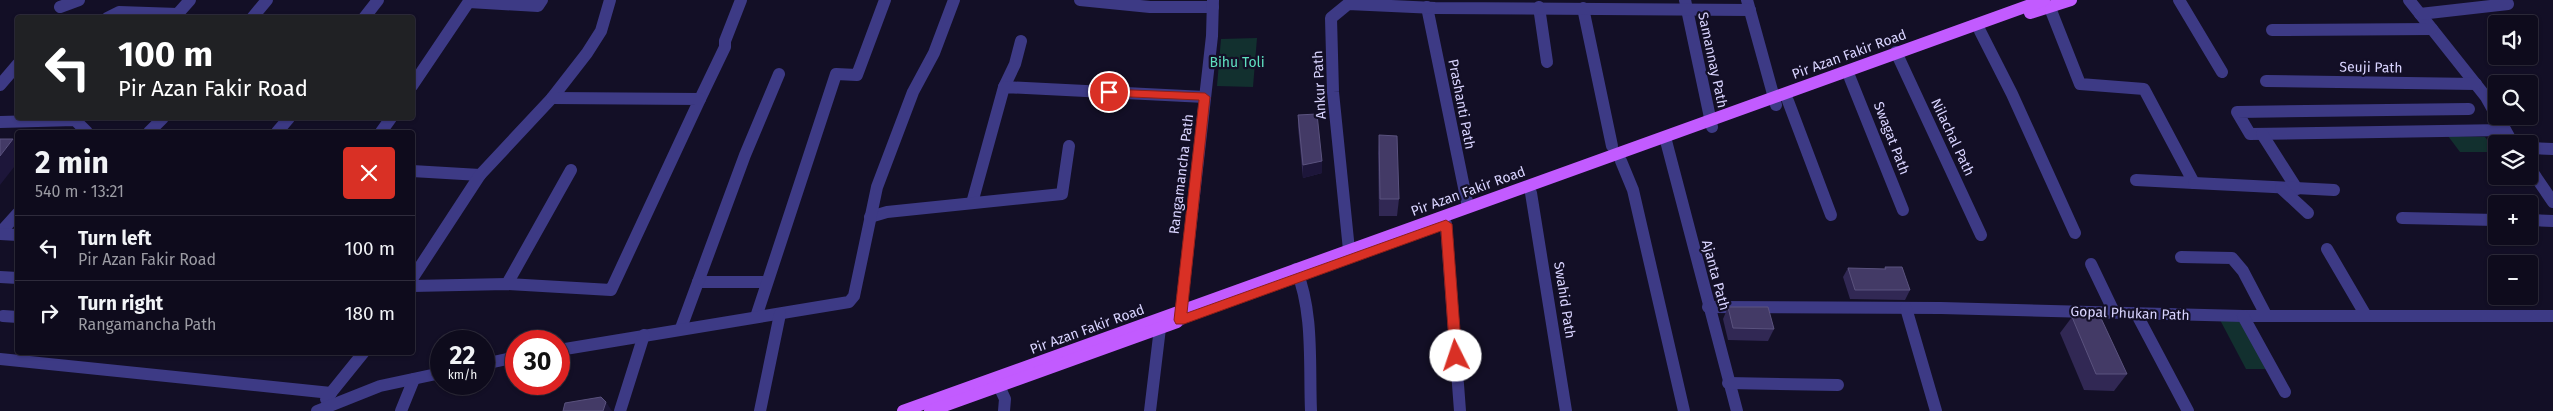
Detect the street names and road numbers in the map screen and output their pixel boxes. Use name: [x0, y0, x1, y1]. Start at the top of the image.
street label: Samannay Path: [1694, 11, 1731, 110]
street label: Pir Azan Fakir Road: [1789, 26, 1909, 83]
street label: Ankur Path: [1309, 50, 1330, 120]
street label: Prashanti Path: [1444, 57, 1479, 151]
street label: Seuji Path: [2339, 58, 2403, 77]
street label: Nilachal Path: [1927, 96, 1978, 179]
street label: Swagat Path: [1870, 99, 1913, 177]
street label: Rangamancha Path: [1166, 113, 1197, 235]
street label: Pir Azan Fakir Road: [1408, 163, 1528, 220]
street label: Ajanta Path: [1698, 238, 1733, 312]
street label: Swahid Path: [1550, 260, 1579, 340]
street label: Pir Azan Fakir Road: [1027, 301, 1147, 358]
street label: Gopal Phukan Path: [2070, 303, 2190, 324]

